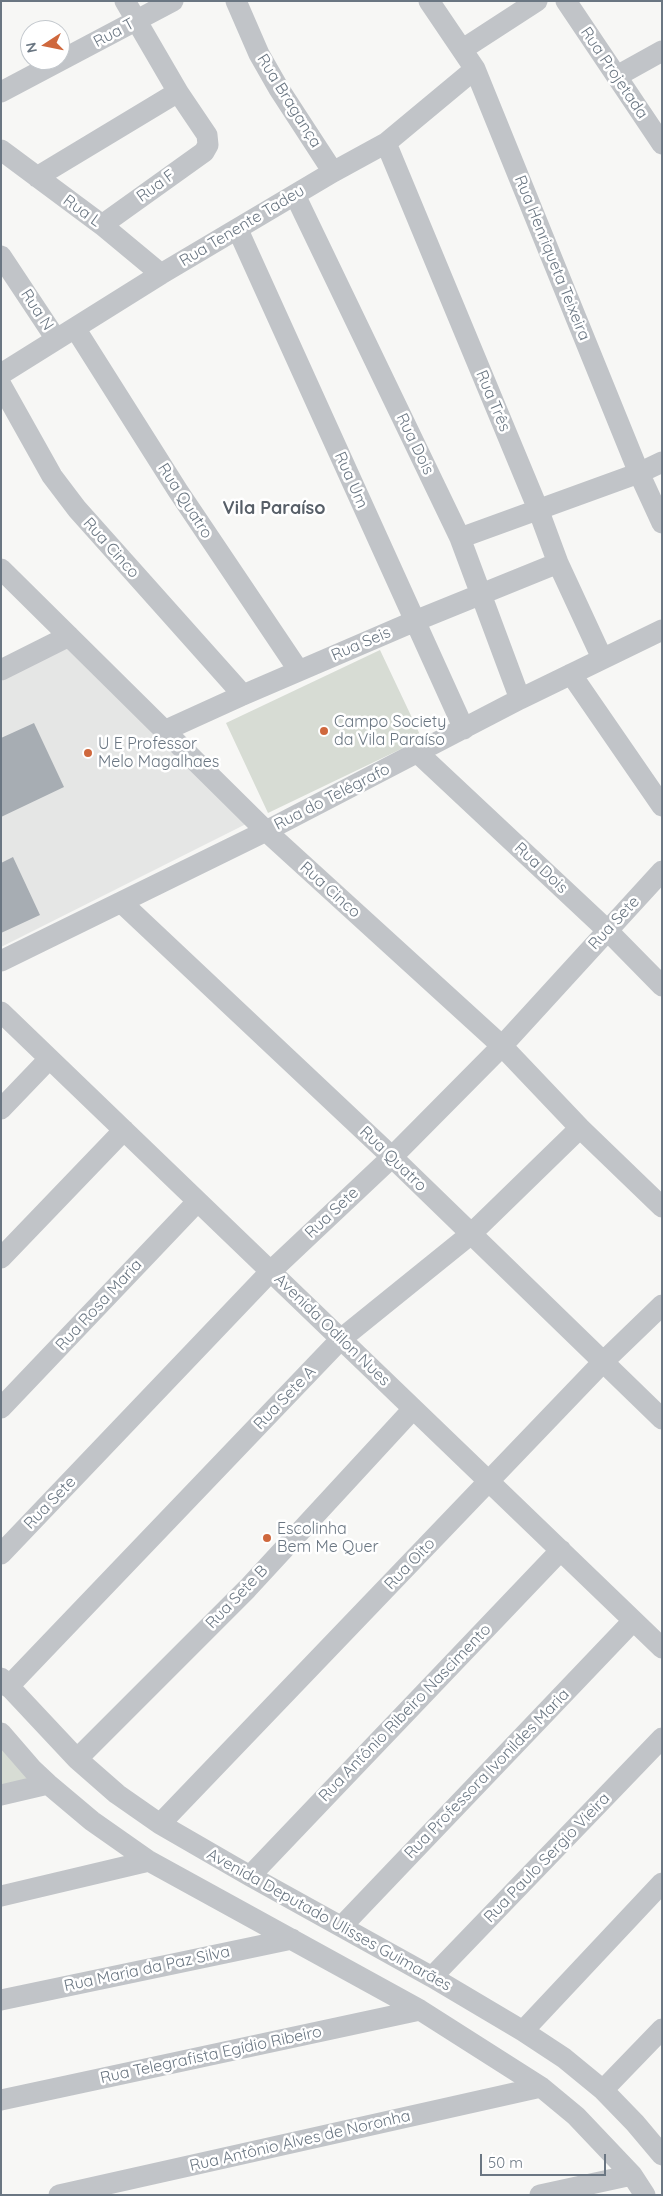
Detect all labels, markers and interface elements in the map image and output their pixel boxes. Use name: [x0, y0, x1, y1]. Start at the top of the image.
street label: Rua T: [90, 14, 138, 52]
north arrow: [20, 20, 70, 70]
street label: Rua Projetada: [576, 23, 652, 123]
text: N: [21, 41, 41, 54]
street label: Rua Bragança: [253, 51, 325, 151]
street label: Rua F: [133, 166, 179, 206]
street label: Rua Henriqueta Teixeira: [510, 173, 594, 343]
street label: Rua Tenente Tadeu: [176, 181, 308, 271]
street label: Rua L: [59, 191, 105, 231]
street label: Rua N: [17, 286, 57, 334]
street label: Rua Três: [472, 367, 514, 435]
street label: Rua Dois: [392, 410, 438, 478]
street label: Rua Um: [330, 449, 372, 511]
street label: Rua Quatro: [154, 460, 216, 542]
district label: Vila Paraíso: [223, 498, 325, 520]
street label: Rua Cinco: [79, 514, 143, 582]
street label: Rua Seis: [328, 623, 394, 665]
place label: Campo Society da Vila Paraíso: [334, 712, 446, 750]
marker: Campo Society da Vila Paraíso: [318, 725, 330, 737]
place label: U E Professor Melo Magalhaes: [98, 734, 219, 772]
marker: U E Professor Melo Magalhaes: [82, 747, 94, 759]
street label: Rua do Telégrafo: [271, 760, 393, 834]
street label: Rua Dois: [510, 838, 572, 898]
street label: Rua Cinco: [296, 858, 364, 922]
street label: Rua Sete: [584, 892, 644, 954]
street label: Rua Quatro: [355, 1122, 431, 1196]
street label: Rua Sete: [301, 1183, 363, 1243]
street label: Rua Rosa Maria: [52, 1255, 146, 1355]
street label: Avenida Odilon Nues: [270, 1270, 394, 1390]
street label: Rua Sete A: [250, 1362, 320, 1434]
street label: Rua Sete: [20, 1473, 80, 1533]
place label: Escolinha Bem Me Quer: [277, 1519, 379, 1557]
marker: Escolinha Bem Me Quer: [261, 1532, 273, 1544]
street label: Rua Oito: [381, 1534, 439, 1594]
street label: Rua Sete B: [202, 1561, 272, 1633]
street label: Rua Antônio Ribeiro Nascimento: [315, 1620, 495, 1806]
street label: Rua Professora Ivonildes Maria: [401, 1685, 573, 1863]
street label: Rua Paulo Sergio Vieira: [480, 1789, 614, 1927]
street label: Avenida Deputado Ulisses Guimarães: [203, 1845, 455, 1995]
street label: Rua Maria da Paz Silva: [62, 1942, 232, 1996]
street label: Rua Telegrafista Egídio Ribeiro: [98, 2022, 324, 2088]
street label: Rua Antônio Alves de Noronha: [188, 2106, 412, 2176]
scale bar: [483, 2144, 609, 2176]
text: 50 m: [488, 2153, 523, 2172]

